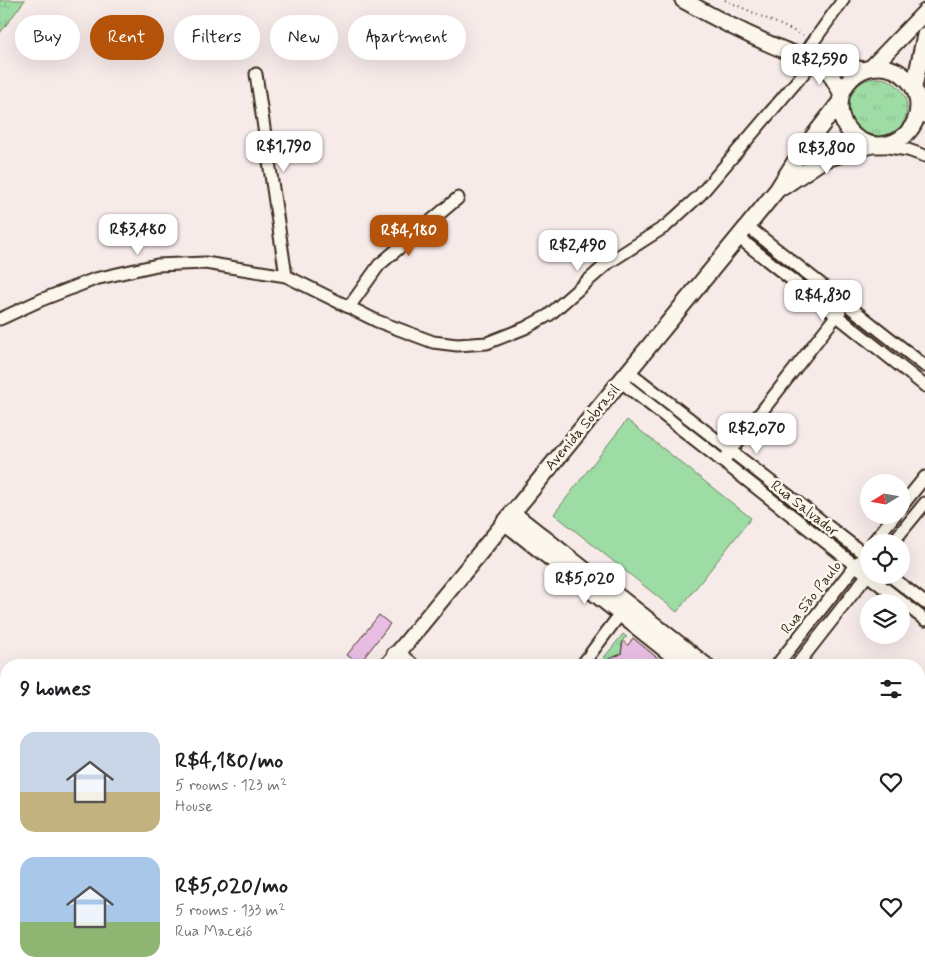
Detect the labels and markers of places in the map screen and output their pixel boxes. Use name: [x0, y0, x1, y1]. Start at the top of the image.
pin: R$2,590: [774, 44, 866, 86]
pin: R$1,790: [238, 130, 330, 173]
pin: R$3,800: [781, 132, 873, 175]
pin: R$3,480: [92, 214, 184, 256]
pin: R$4,180: [363, 214, 455, 257]
pin: R$2,490: [532, 230, 624, 272]
pin: R$4,830: [777, 280, 869, 322]
pin: R$2,070: [711, 412, 803, 455]
pin: R$5,020: [539, 562, 631, 605]

